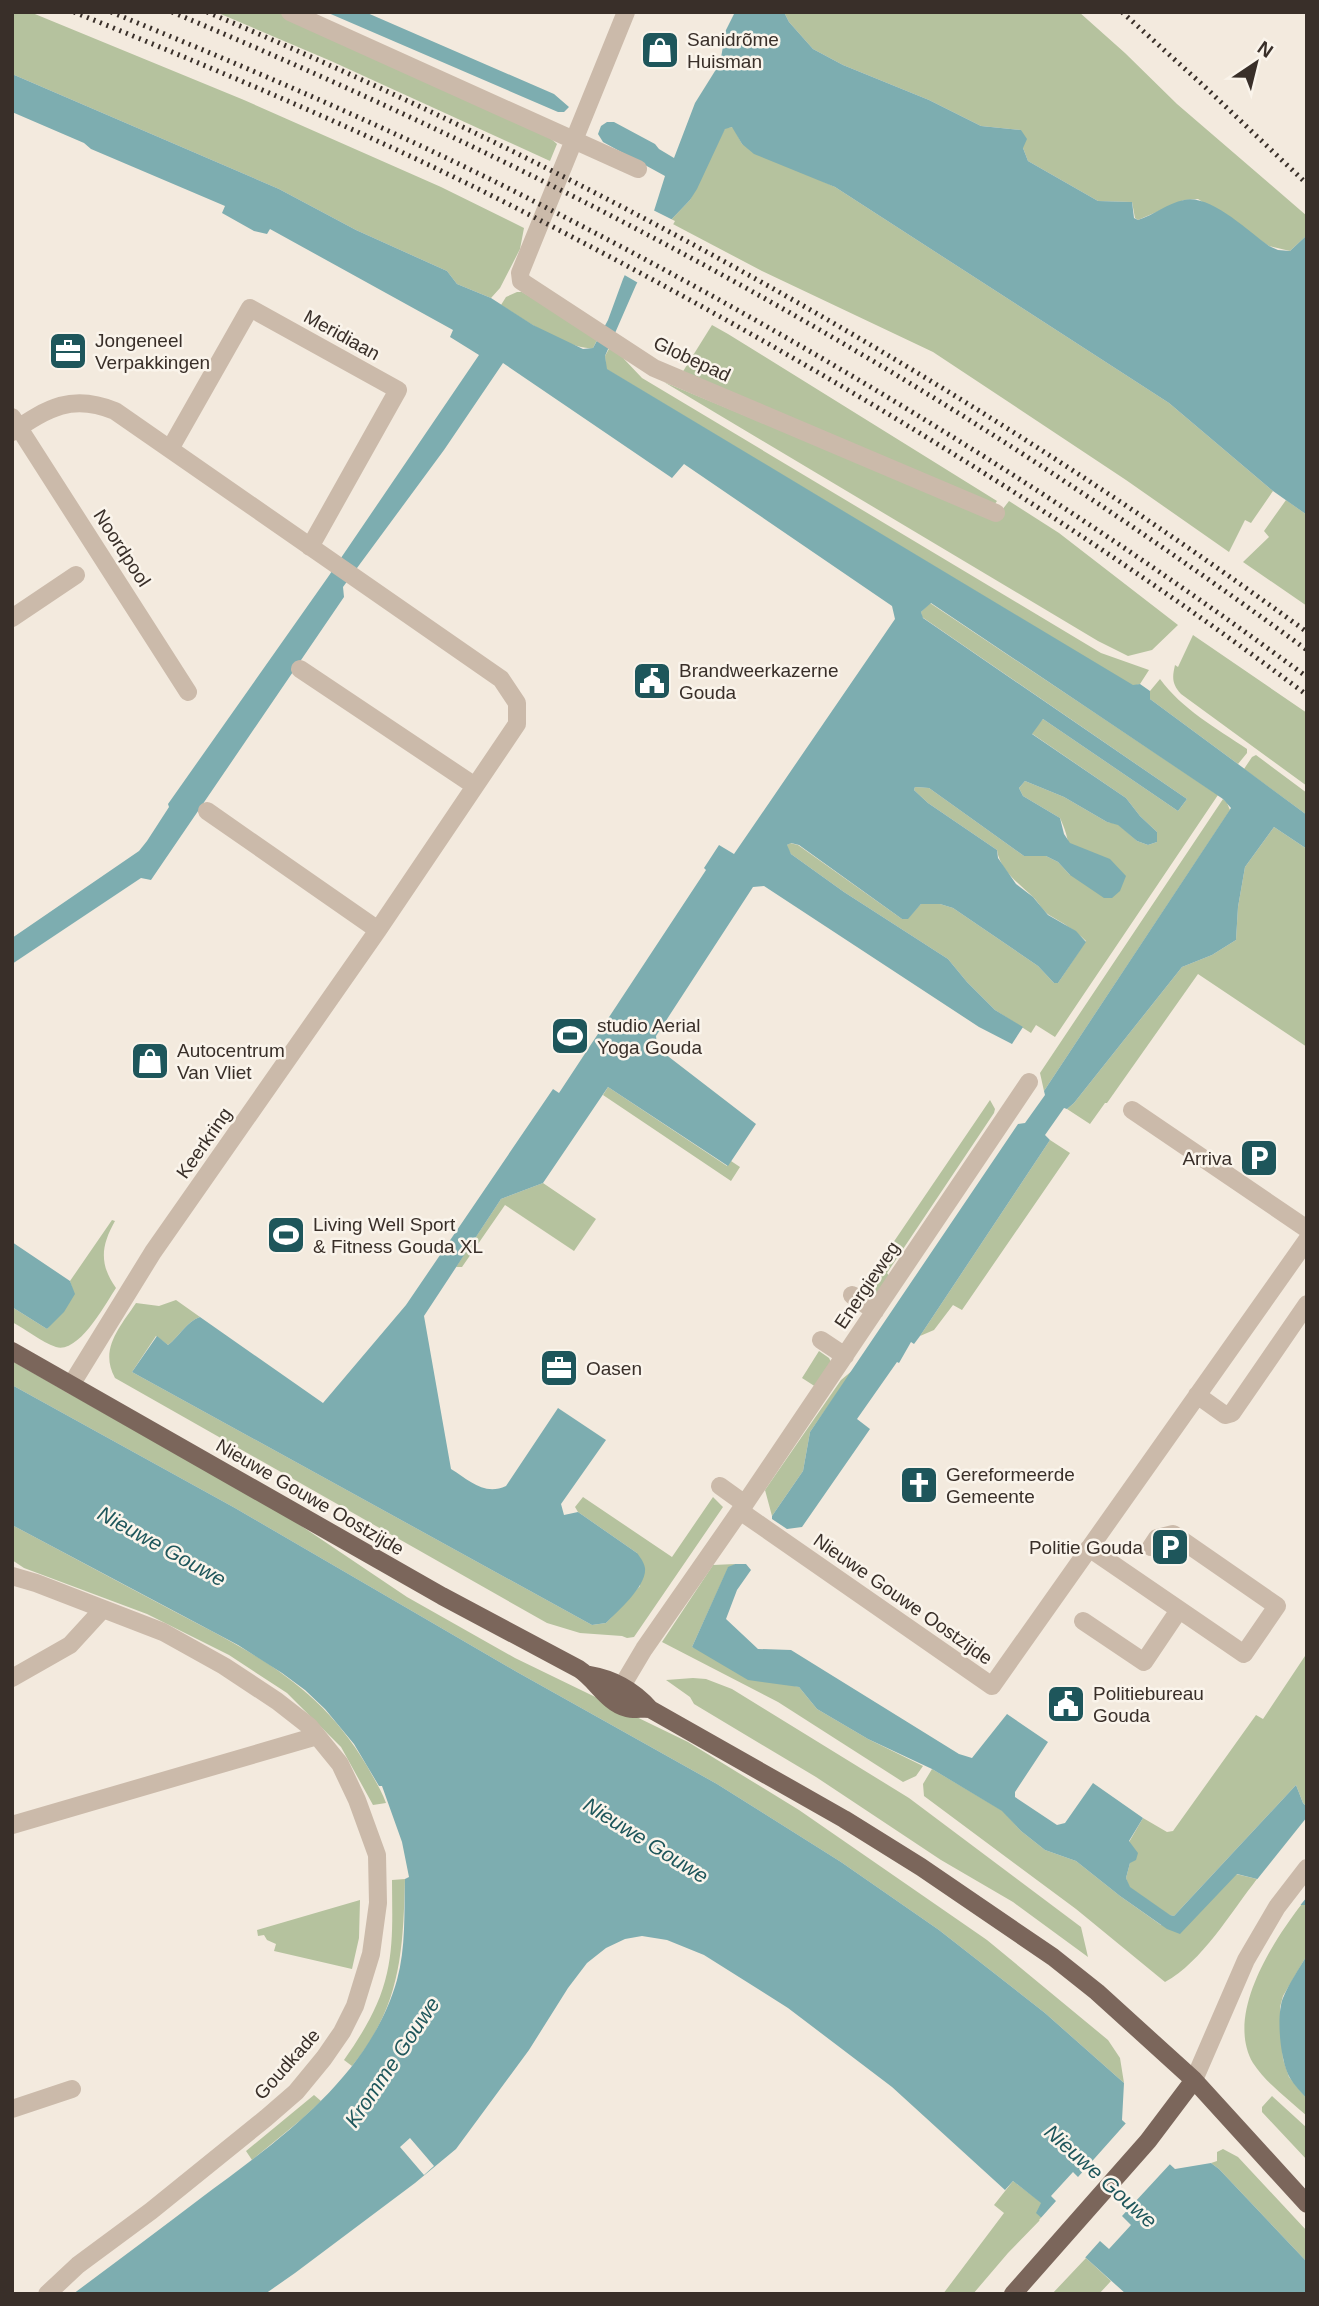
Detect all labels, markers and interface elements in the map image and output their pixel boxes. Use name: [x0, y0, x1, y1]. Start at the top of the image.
north arrow: [1221, 28, 1291, 98]
shop icon: Sanidrõme Huisman: [639, 29, 681, 71]
place label: Sanidrõme Huisman: [687, 29, 779, 72]
text: N: [1254, 37, 1277, 62]
street label: Meridiaan: [300, 306, 384, 364]
office icon: Jongeneel Verpakkingen: [47, 330, 89, 372]
place label: Jongeneel Verpakkingen: [95, 330, 210, 373]
street label: Globepad: [650, 332, 734, 386]
street label: Noordpool: [89, 506, 155, 590]
public building icon: Brandweerkazerne Gouda: [631, 660, 673, 702]
place label: Brandweerkazerne Gouda: [679, 660, 838, 703]
sports icon: studio Aerial Yoga Gouda: [549, 1015, 591, 1057]
place label: studio Aerial Yoga Gouda: [597, 1015, 702, 1058]
shop icon: Autocentrum Van Vliet: [129, 1040, 171, 1082]
place label: Autocentrum Van Vliet: [177, 1040, 285, 1083]
street label: Keerkring: [172, 1104, 236, 1182]
parking icon: Arriva: [1238, 1137, 1280, 1179]
place label: Arriva: [1182, 1148, 1232, 1169]
sports icon: Living Well Sport & Fitness Gouda XL: [265, 1214, 307, 1256]
place label: Living Well Sport & Fitness Gouda XL: [313, 1214, 483, 1257]
street label: Energieweg: [830, 1238, 904, 1332]
office icon: Oasen: [538, 1347, 580, 1389]
place label: Oasen: [586, 1358, 642, 1379]
street label: Nieuwe Gouwe Oostzijde: [212, 1435, 408, 1559]
church icon: Gereformeerde Gemeente: [898, 1464, 940, 1506]
place label: Gereformeerde Gemeente: [946, 1464, 1075, 1507]
water label: Nieuwe Gouwe: [94, 1501, 230, 1591]
parking icon: Politie Gouda: [1149, 1526, 1191, 1568]
street label: Nieuwe Gouwe Oostzijde: [810, 1529, 996, 1669]
place label: Politie Gouda: [1029, 1537, 1143, 1558]
public building icon: Politiebureau Gouda: [1045, 1683, 1087, 1725]
place label: Politiebureau Gouda: [1093, 1683, 1204, 1726]
water label: Nieuwe Gouwe: [580, 1793, 712, 1887]
water label: Kromme Gouwe: [340, 1993, 444, 2131]
street label: Goudkade: [250, 2024, 324, 2104]
water label: Nieuwe Gouwe: [1040, 2120, 1162, 2232]

